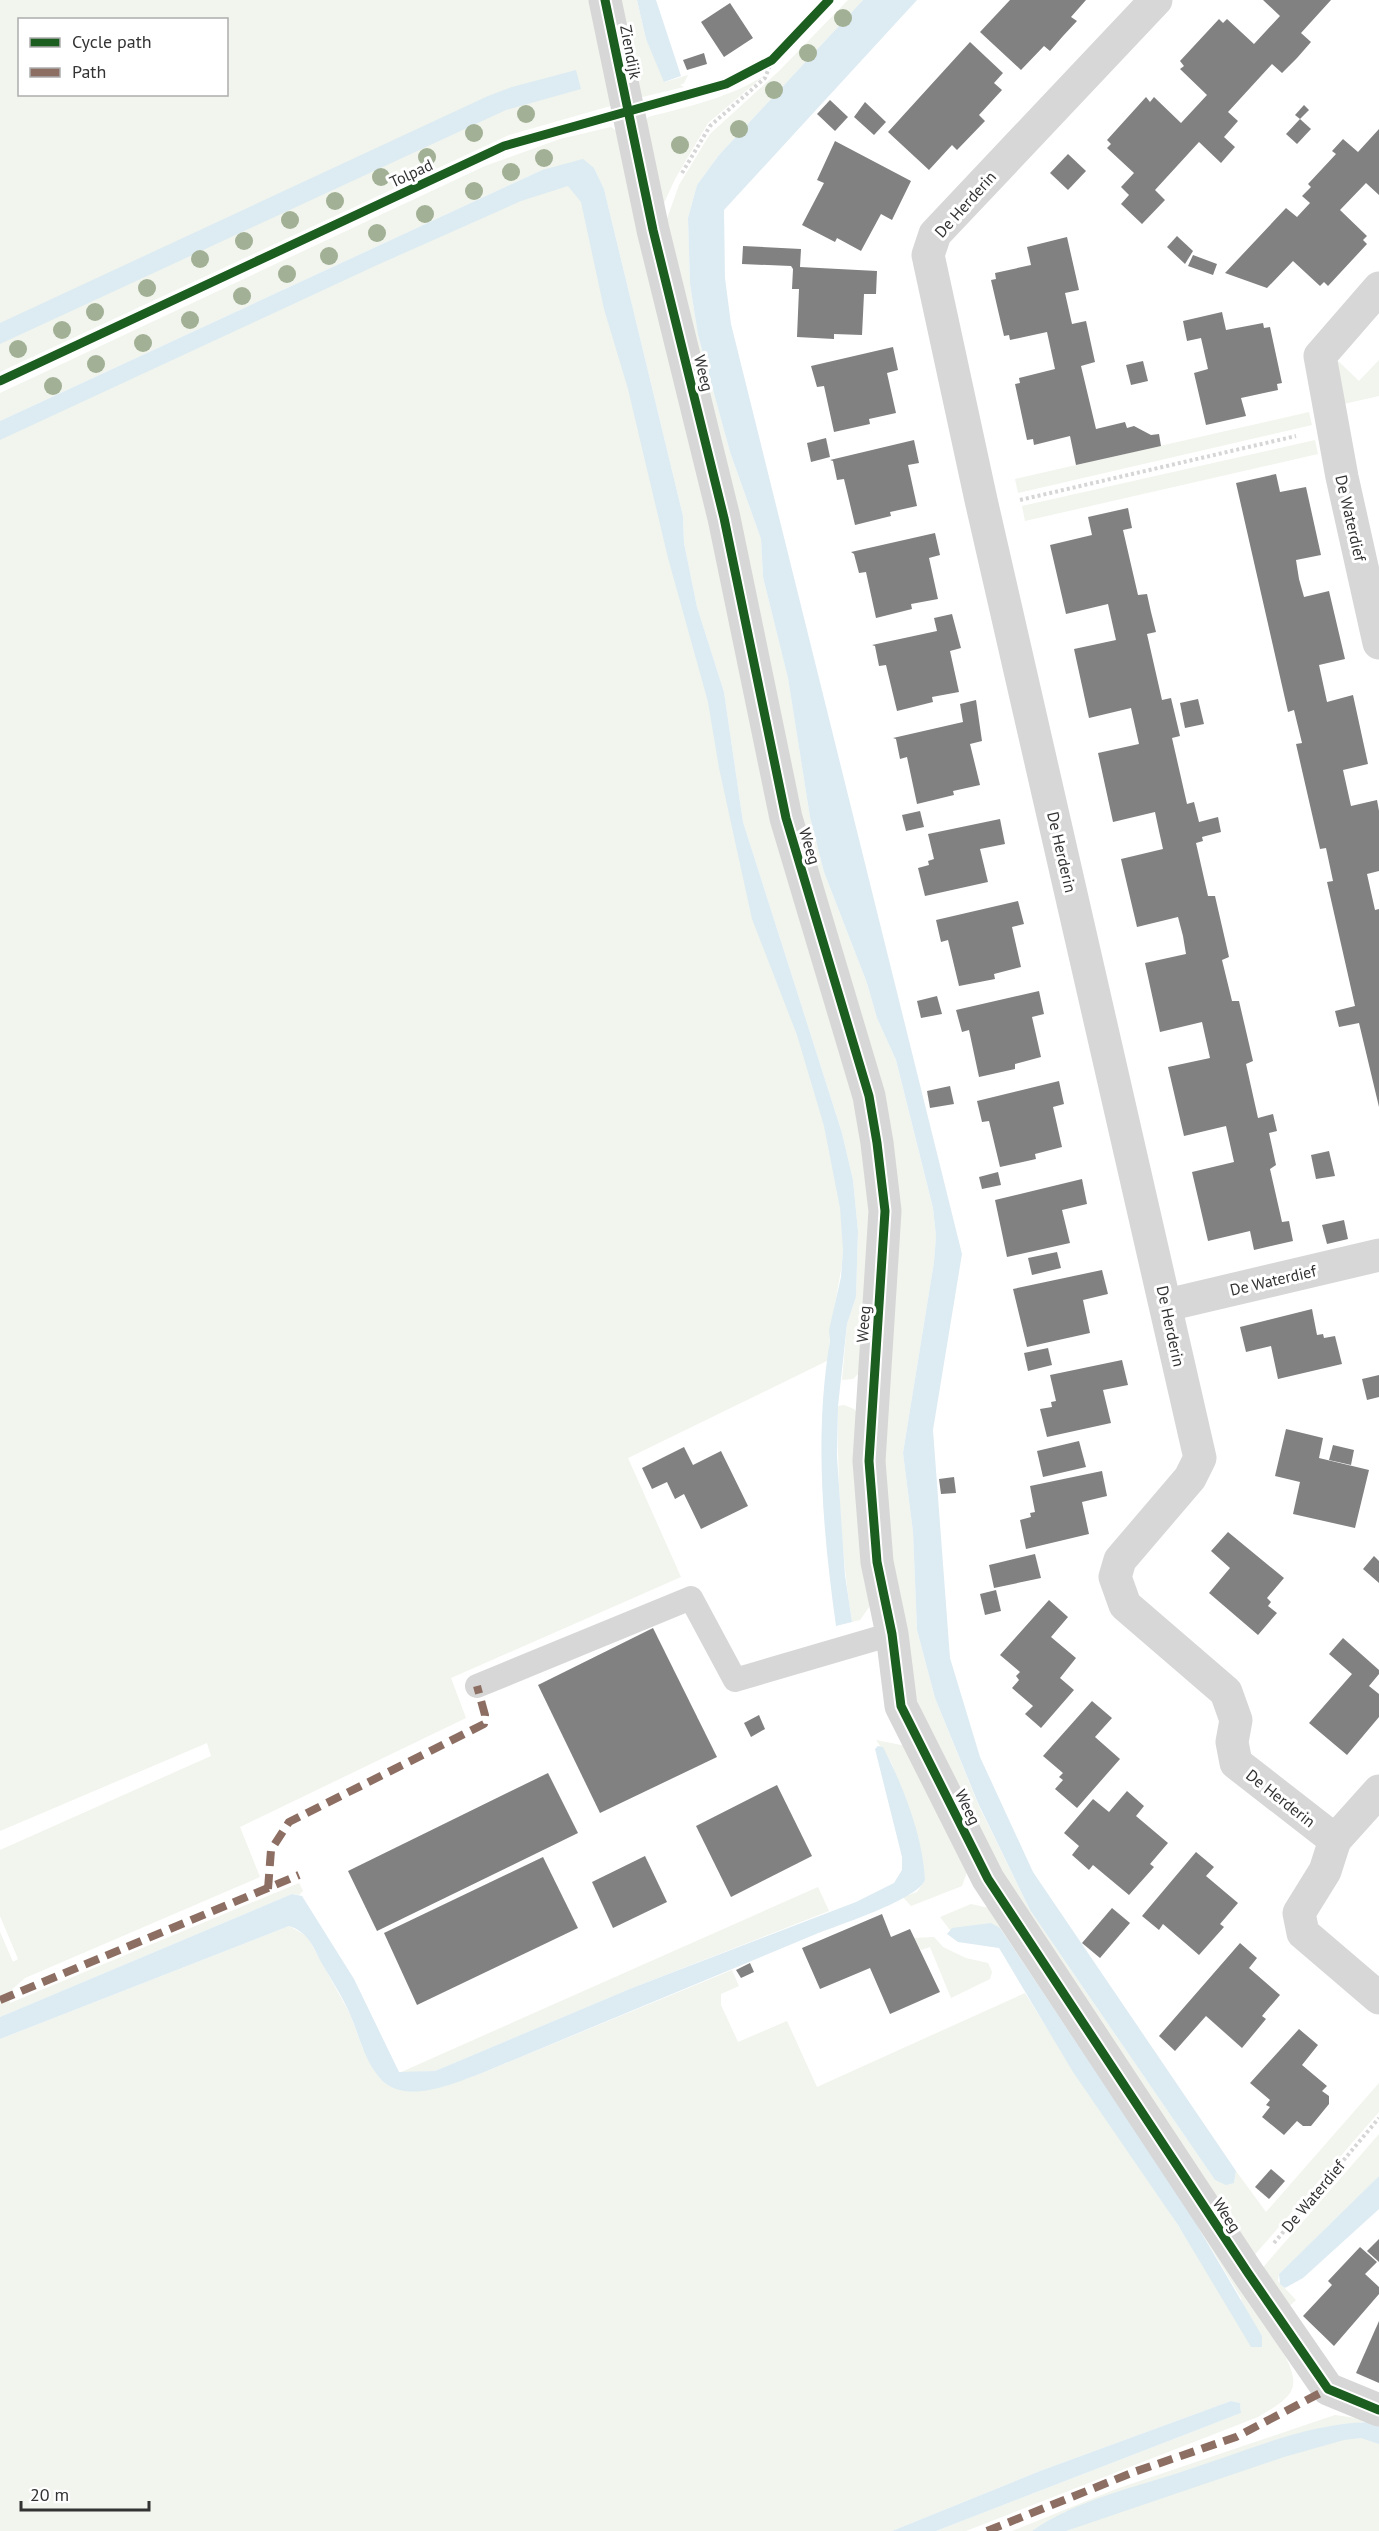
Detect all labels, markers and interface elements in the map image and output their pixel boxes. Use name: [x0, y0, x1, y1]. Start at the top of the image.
legend: [18, 18, 228, 96]
street label: Ziendijk: [616, 23, 646, 81]
text: Cycle path: [72, 30, 152, 53]
text: Path: [72, 60, 106, 83]
street label: Tolpad: [386, 154, 436, 192]
street label: De Herderin: [930, 167, 1000, 241]
street label: Weeg: [690, 353, 718, 393]
street label: De Waterdief: [1331, 473, 1371, 564]
street label: De Herderin: [1043, 810, 1081, 894]
street label: Weeg: [795, 825, 825, 867]
street label: De Waterdief: [1228, 1260, 1319, 1300]
street label: De Herderin: [1153, 1284, 1189, 1368]
street label: Weeg: [852, 1305, 874, 1343]
street label: De Herderin: [1242, 1765, 1320, 1831]
street label: Weeg: [951, 1786, 985, 1828]
street label: De Waterdief: [1277, 2155, 1350, 2236]
street label: Weeg: [1209, 2194, 1245, 2236]
scale bar: [21, 2474, 148, 2512]
text: 20 m: [30, 2483, 69, 2506]

